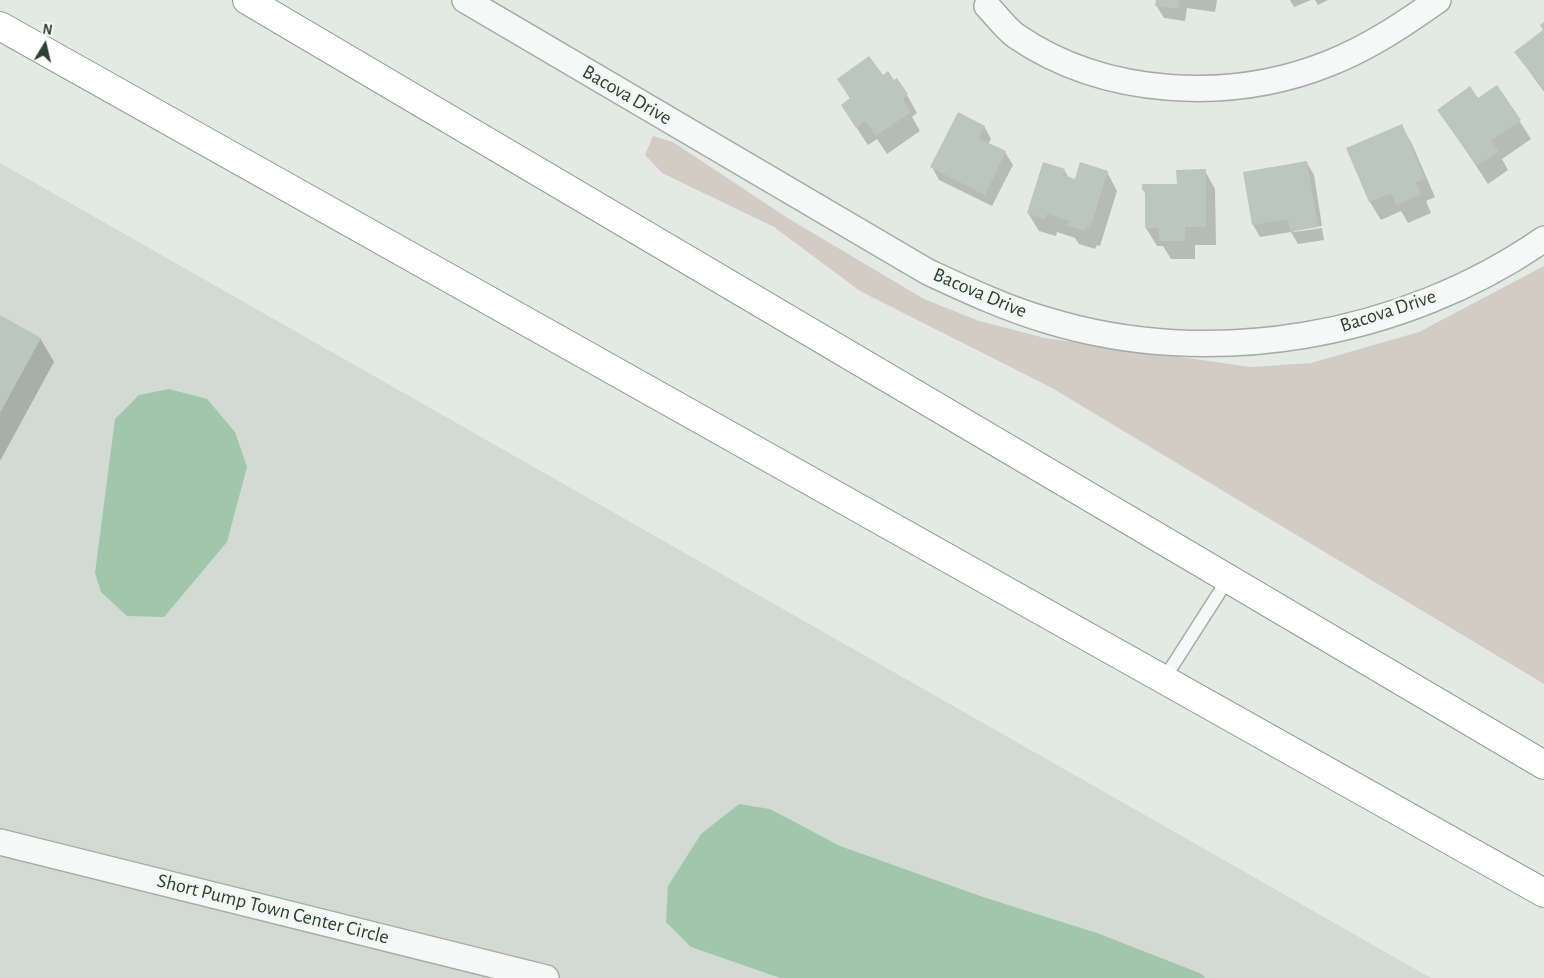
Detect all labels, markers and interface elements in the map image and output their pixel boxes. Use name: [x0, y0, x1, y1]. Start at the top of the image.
north arrow: [20, 20, 70, 70]
text: N: [41, 23, 53, 38]
street label: Bacova Drive: [578, 60, 676, 130]
street label: Bacova Drive: [930, 263, 1030, 323]
street label: Bacova Drive: [1337, 284, 1439, 338]
street label: Short Pump Town Center Circle: [154, 869, 392, 949]

